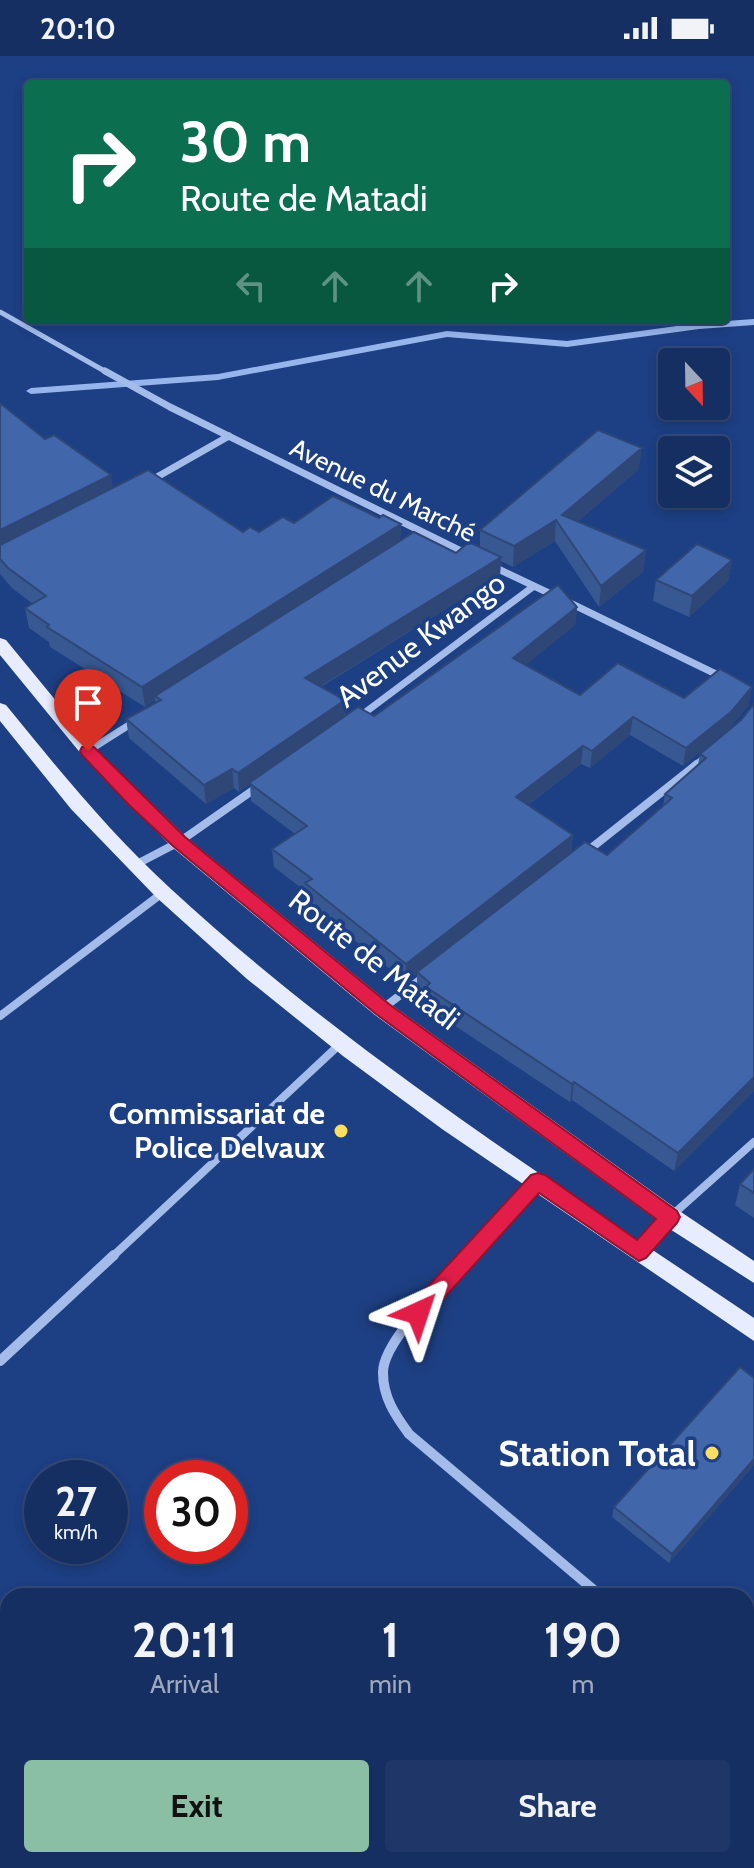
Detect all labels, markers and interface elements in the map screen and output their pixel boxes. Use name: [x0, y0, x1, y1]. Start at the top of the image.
text: 20:10: [40, 10, 116, 47]
text: 30 m: [180, 108, 311, 176]
icon: right: [48, 112, 152, 216]
text: Route de Matadi: [180, 176, 428, 220]
icon: left: [229, 264, 273, 308]
icon: ahead: [313, 264, 357, 308]
icon: ahead: [397, 264, 441, 308]
icon: right: [481, 264, 525, 308]
north arrow: [658, 348, 730, 420]
map controls: [658, 348, 730, 508]
street label: Avenue du Marché: [285, 431, 481, 549]
button: layers: [658, 436, 730, 508]
street label: Avenue Kwango: [329, 564, 512, 715]
pin: [54, 669, 122, 751]
icon: arrive: [66, 681, 110, 725]
street label: Route de Matadi: [282, 881, 467, 1038]
place label: Commissariat de Police Delvaux: [109, 1095, 325, 1166]
marker: Commissariat de Police Delvaux: [332, 1122, 350, 1140]
position arrow: [376, 1271, 460, 1355]
place label: Station Total: [499, 1431, 696, 1475]
marker: Station Total: [703, 1444, 721, 1462]
speed limit sign: 30: [144, 1460, 248, 1564]
text: 27: [55, 1477, 97, 1526]
text: km/h: [54, 1520, 98, 1544]
text: 20:11: [132, 1611, 237, 1669]
text: 1: [382, 1611, 399, 1669]
text: 190: [544, 1611, 622, 1669]
text: Arrival: [150, 1668, 219, 1700]
text: min: [369, 1668, 412, 1700]
text: m: [572, 1668, 594, 1700]
button: Exit: [24, 1760, 369, 1852]
button: Share: [385, 1760, 730, 1852]

